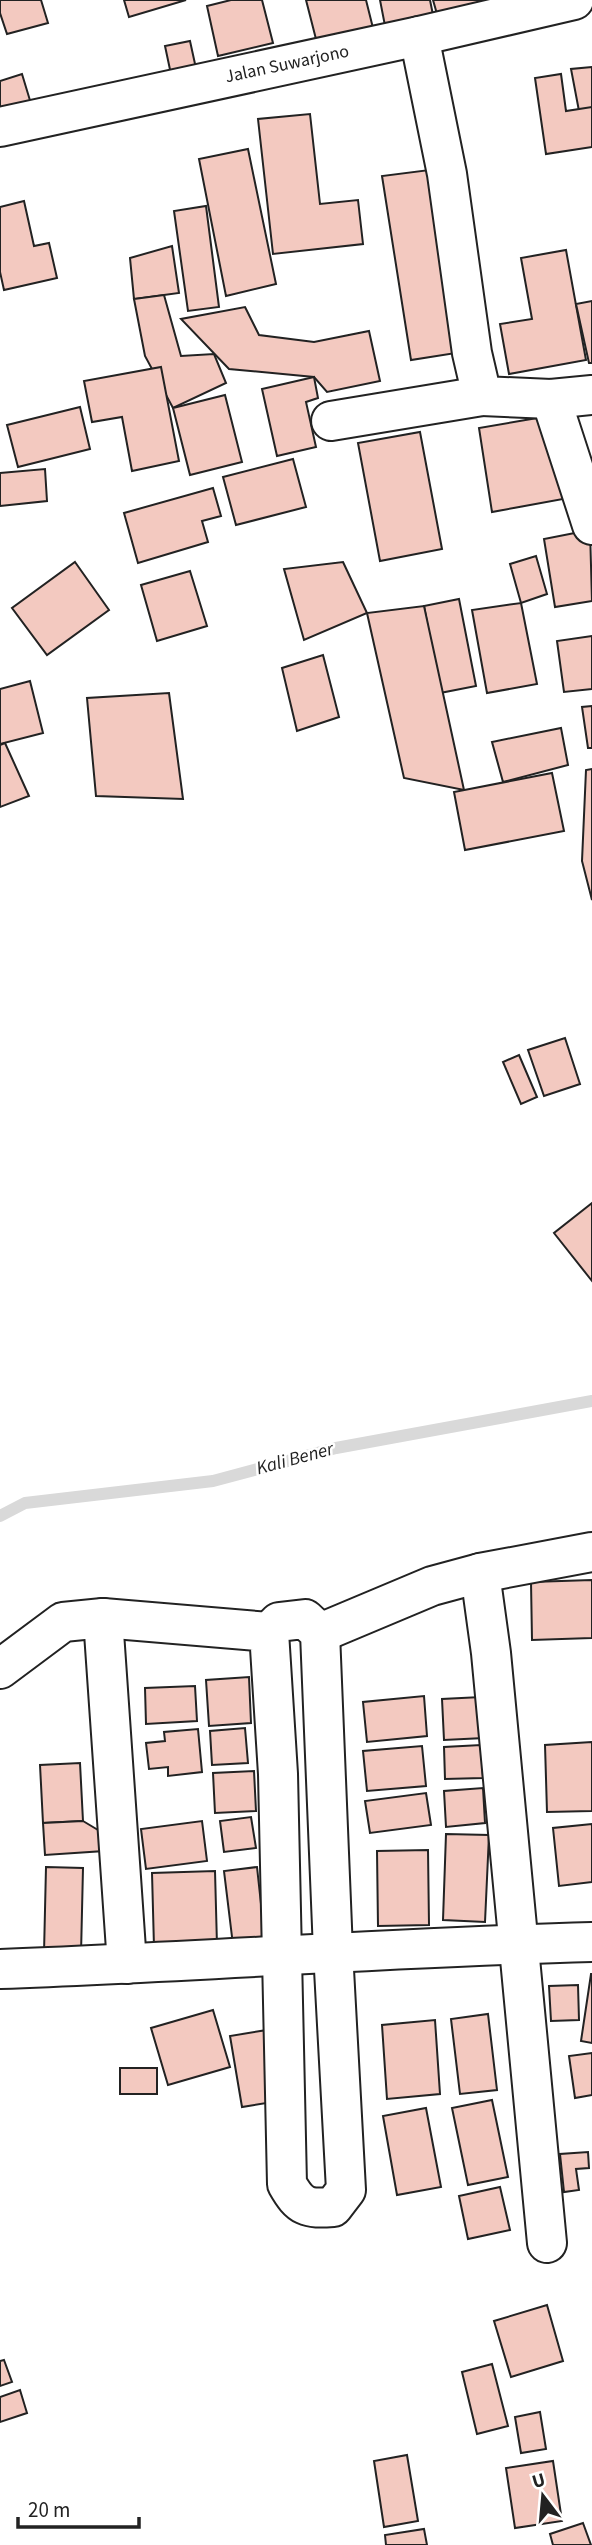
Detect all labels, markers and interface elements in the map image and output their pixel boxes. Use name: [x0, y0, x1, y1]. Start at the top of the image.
street label: Jalan Suwarjono: [223, 39, 351, 89]
water label: Kali Bener: [253, 1435, 338, 1482]
north arrow: [508, 2461, 578, 2531]
text: U: [529, 2466, 549, 2496]
scale bar: [18, 2486, 138, 2530]
text: 20 m: [28, 2495, 70, 2525]

